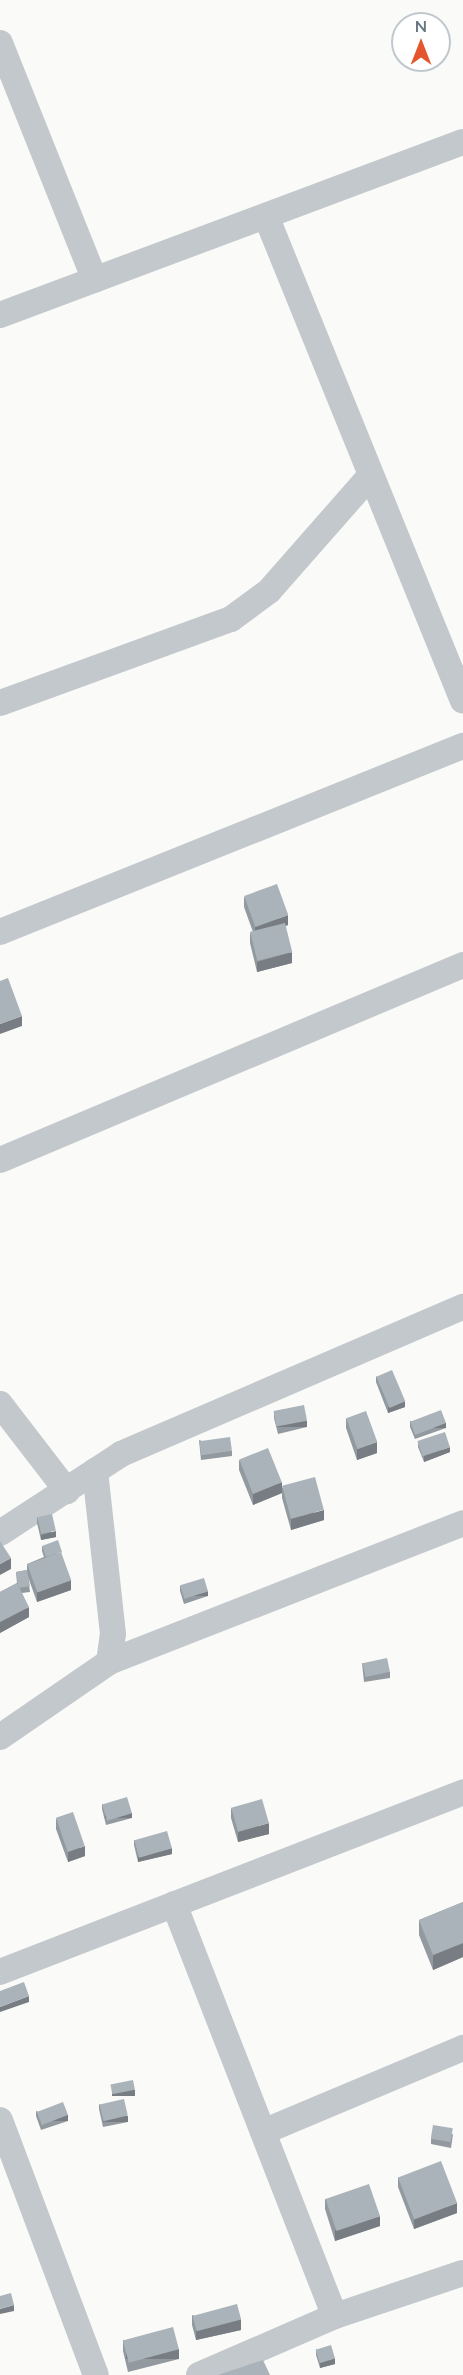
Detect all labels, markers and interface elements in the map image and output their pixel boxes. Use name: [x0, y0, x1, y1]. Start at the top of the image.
north arrow: [391, 12, 451, 72]
text: N: [415, 16, 427, 35]

